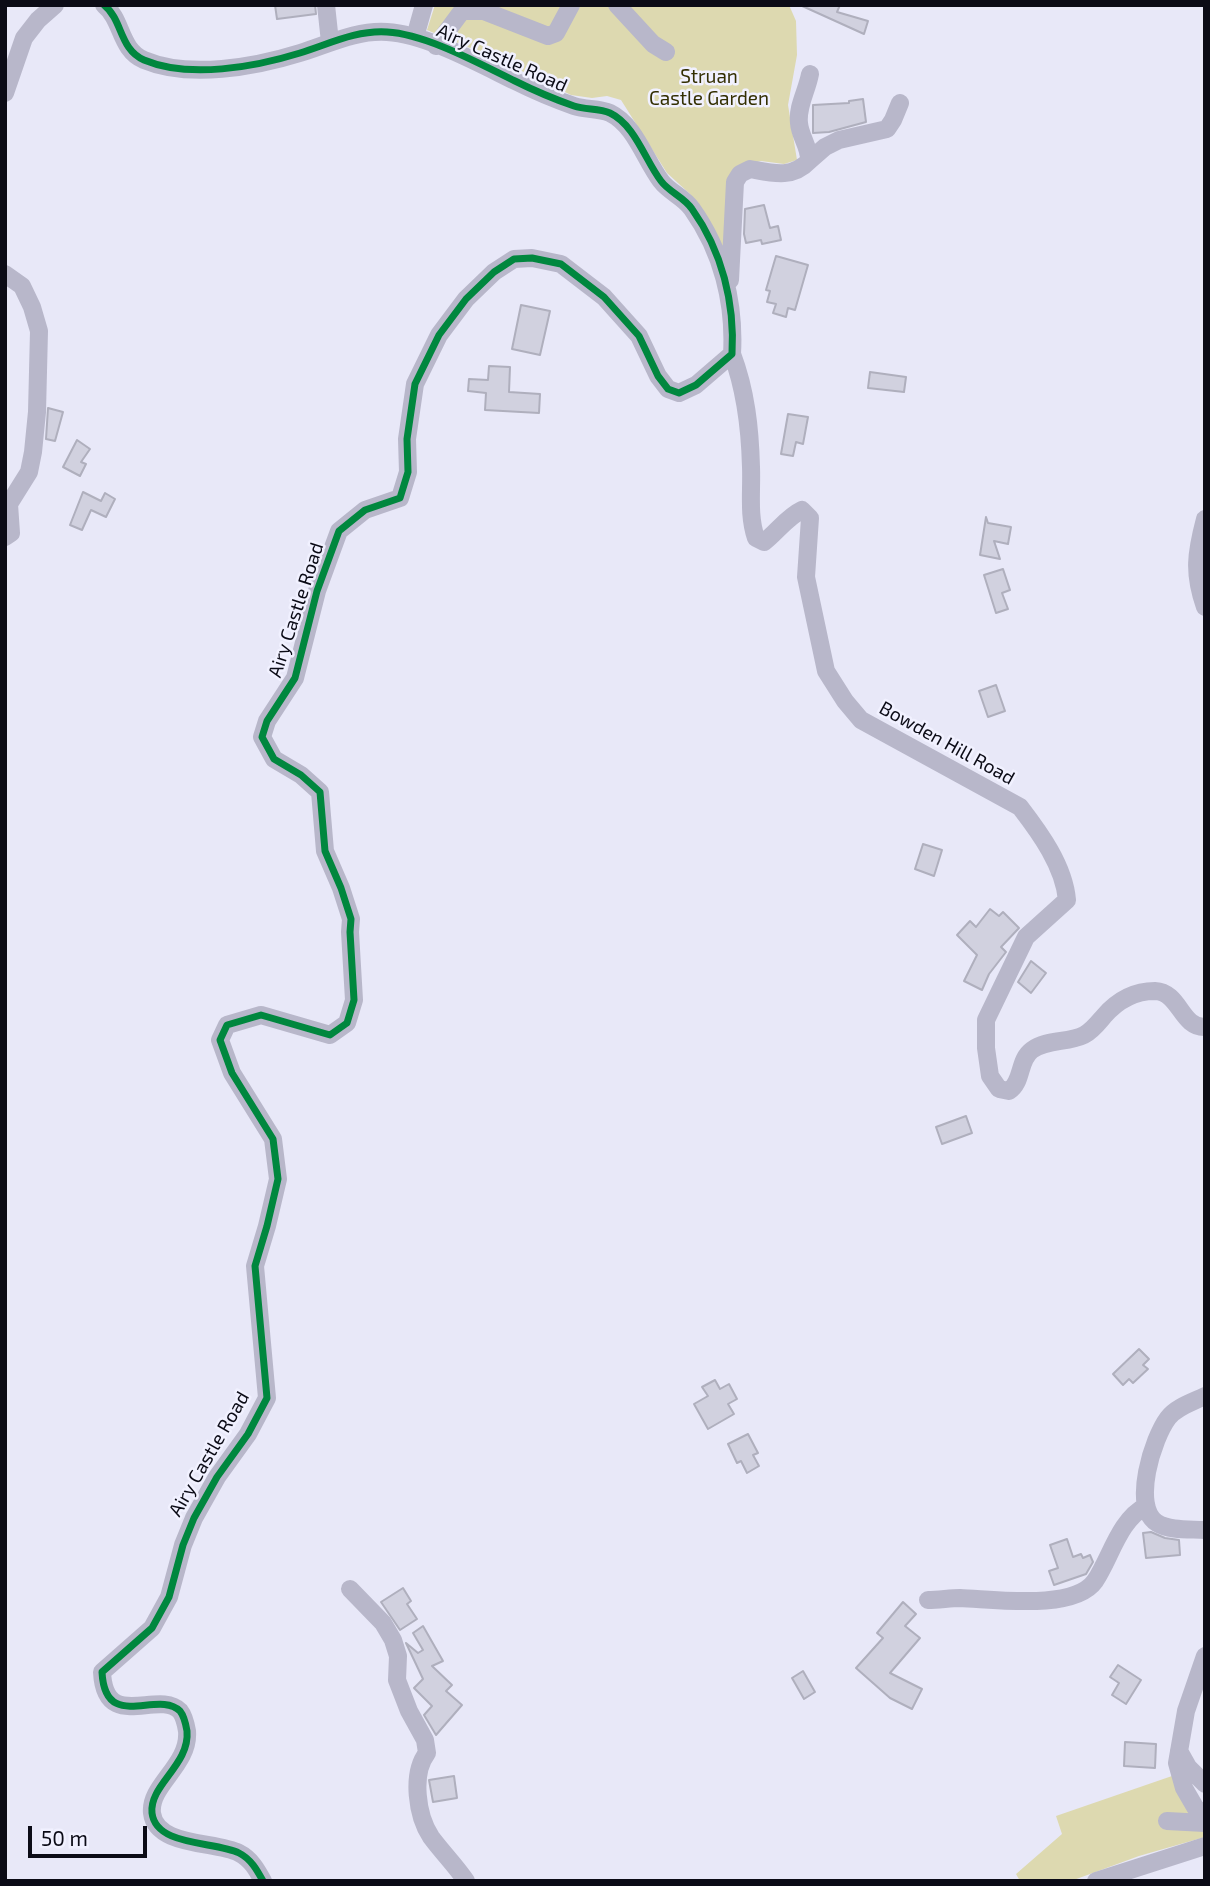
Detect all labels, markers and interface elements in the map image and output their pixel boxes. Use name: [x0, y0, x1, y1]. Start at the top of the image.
street label: Airy Castle Road: [433, 19, 571, 97]
park label: Struan Castle Garden: [649, 66, 769, 110]
street label: Airy Castle Road: [263, 540, 329, 680]
street label: Bowden Hill Road: [875, 696, 1019, 790]
street label: Airy Castle Road: [164, 1387, 254, 1521]
scale bar: [32, 1812, 150, 1856]
text: 50 m: [41, 1825, 88, 1850]

